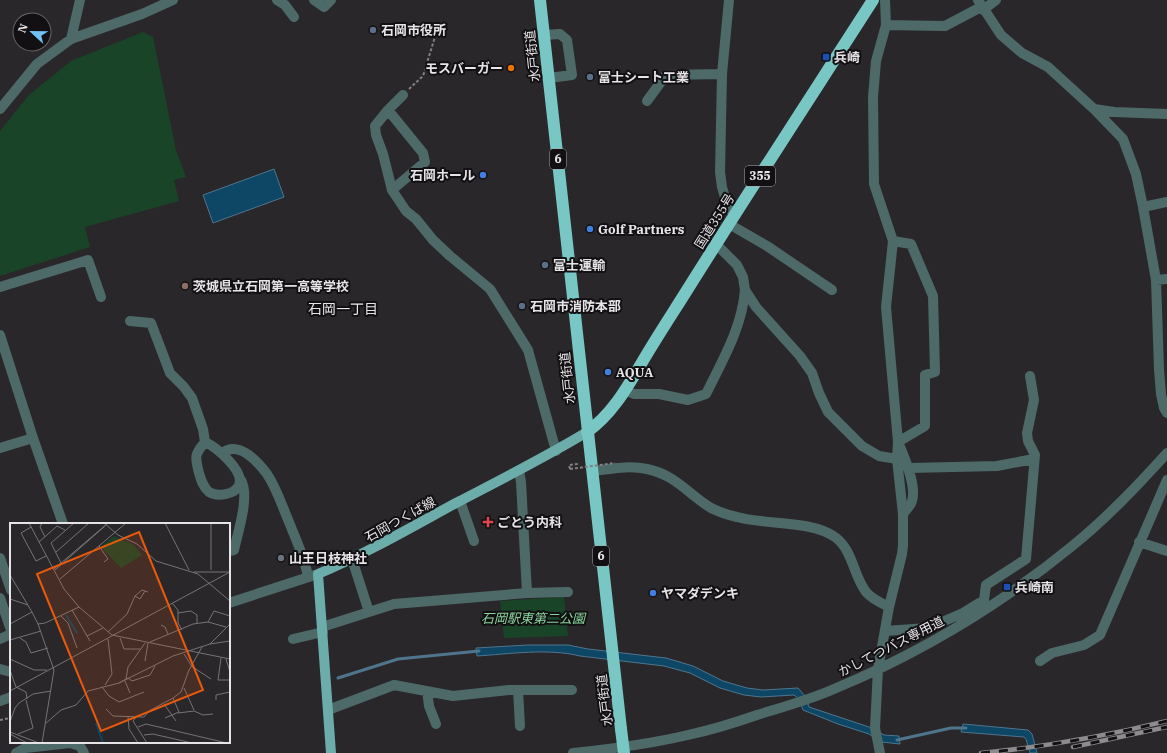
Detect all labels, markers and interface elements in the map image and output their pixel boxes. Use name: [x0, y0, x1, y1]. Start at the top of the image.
north arrow: [12, 12, 52, 52]
text: N: [15, 21, 31, 35]
place label: 石岡市役所: [381, 22, 446, 39]
marker: 石岡市役所: [368, 25, 378, 35]
street label: 水戸街道: [521, 29, 544, 83]
place label: 兵崎: [834, 49, 860, 66]
marker: 兵崎: [821, 52, 831, 62]
place label: モスバーガー: [425, 60, 503, 77]
marker: モスバーガー: [506, 63, 516, 73]
place label: 富士シート工業: [598, 69, 689, 86]
marker: 富士シート工業: [585, 72, 595, 82]
road number: 6: [550, 149, 566, 169]
road number: 355: [745, 166, 775, 186]
place label: 石岡ホール: [410, 167, 475, 184]
marker: 石岡ホール: [478, 170, 488, 180]
street label: 国道355号: [691, 190, 738, 252]
place label: Golf Partners: [598, 221, 685, 238]
marker: Golf Partners: [585, 224, 595, 234]
place label: 富士運輸: [553, 257, 606, 274]
marker: 富士運輸: [540, 260, 550, 270]
place label: 茨城県立石岡第一高等学校: [193, 278, 349, 295]
marker: 茨城県立石岡第一高等学校: [180, 281, 190, 291]
place label: 石岡市消防本部: [530, 298, 621, 315]
district label: 石岡一丁目: [308, 300, 378, 318]
marker: 石岡市消防本部: [517, 301, 527, 311]
street label: 水戸街道: [556, 351, 579, 405]
place label: AQUA: [616, 364, 653, 381]
marker: AQUA: [603, 367, 613, 377]
street label: 石岡つくば線: [362, 493, 438, 546]
place label: ごとう内科: [497, 514, 562, 531]
marker: ごとう内科: [482, 516, 494, 528]
inset map: [10, 523, 230, 743]
road number: 6: [593, 546, 609, 566]
place label: 山王日枝神社: [289, 550, 367, 567]
marker: 山王日枝神社: [276, 553, 286, 563]
place label: 兵崎南: [1015, 579, 1054, 596]
marker: 兵崎南: [1002, 582, 1012, 592]
place label: ヤマダデンキ: [661, 585, 739, 602]
marker: ヤマダデンキ: [648, 588, 658, 598]
park label: 石岡駅東第二公園: [481, 610, 587, 627]
street label: かしてつバス専用道: [836, 612, 947, 680]
street label: 水戸街道: [593, 673, 616, 727]

